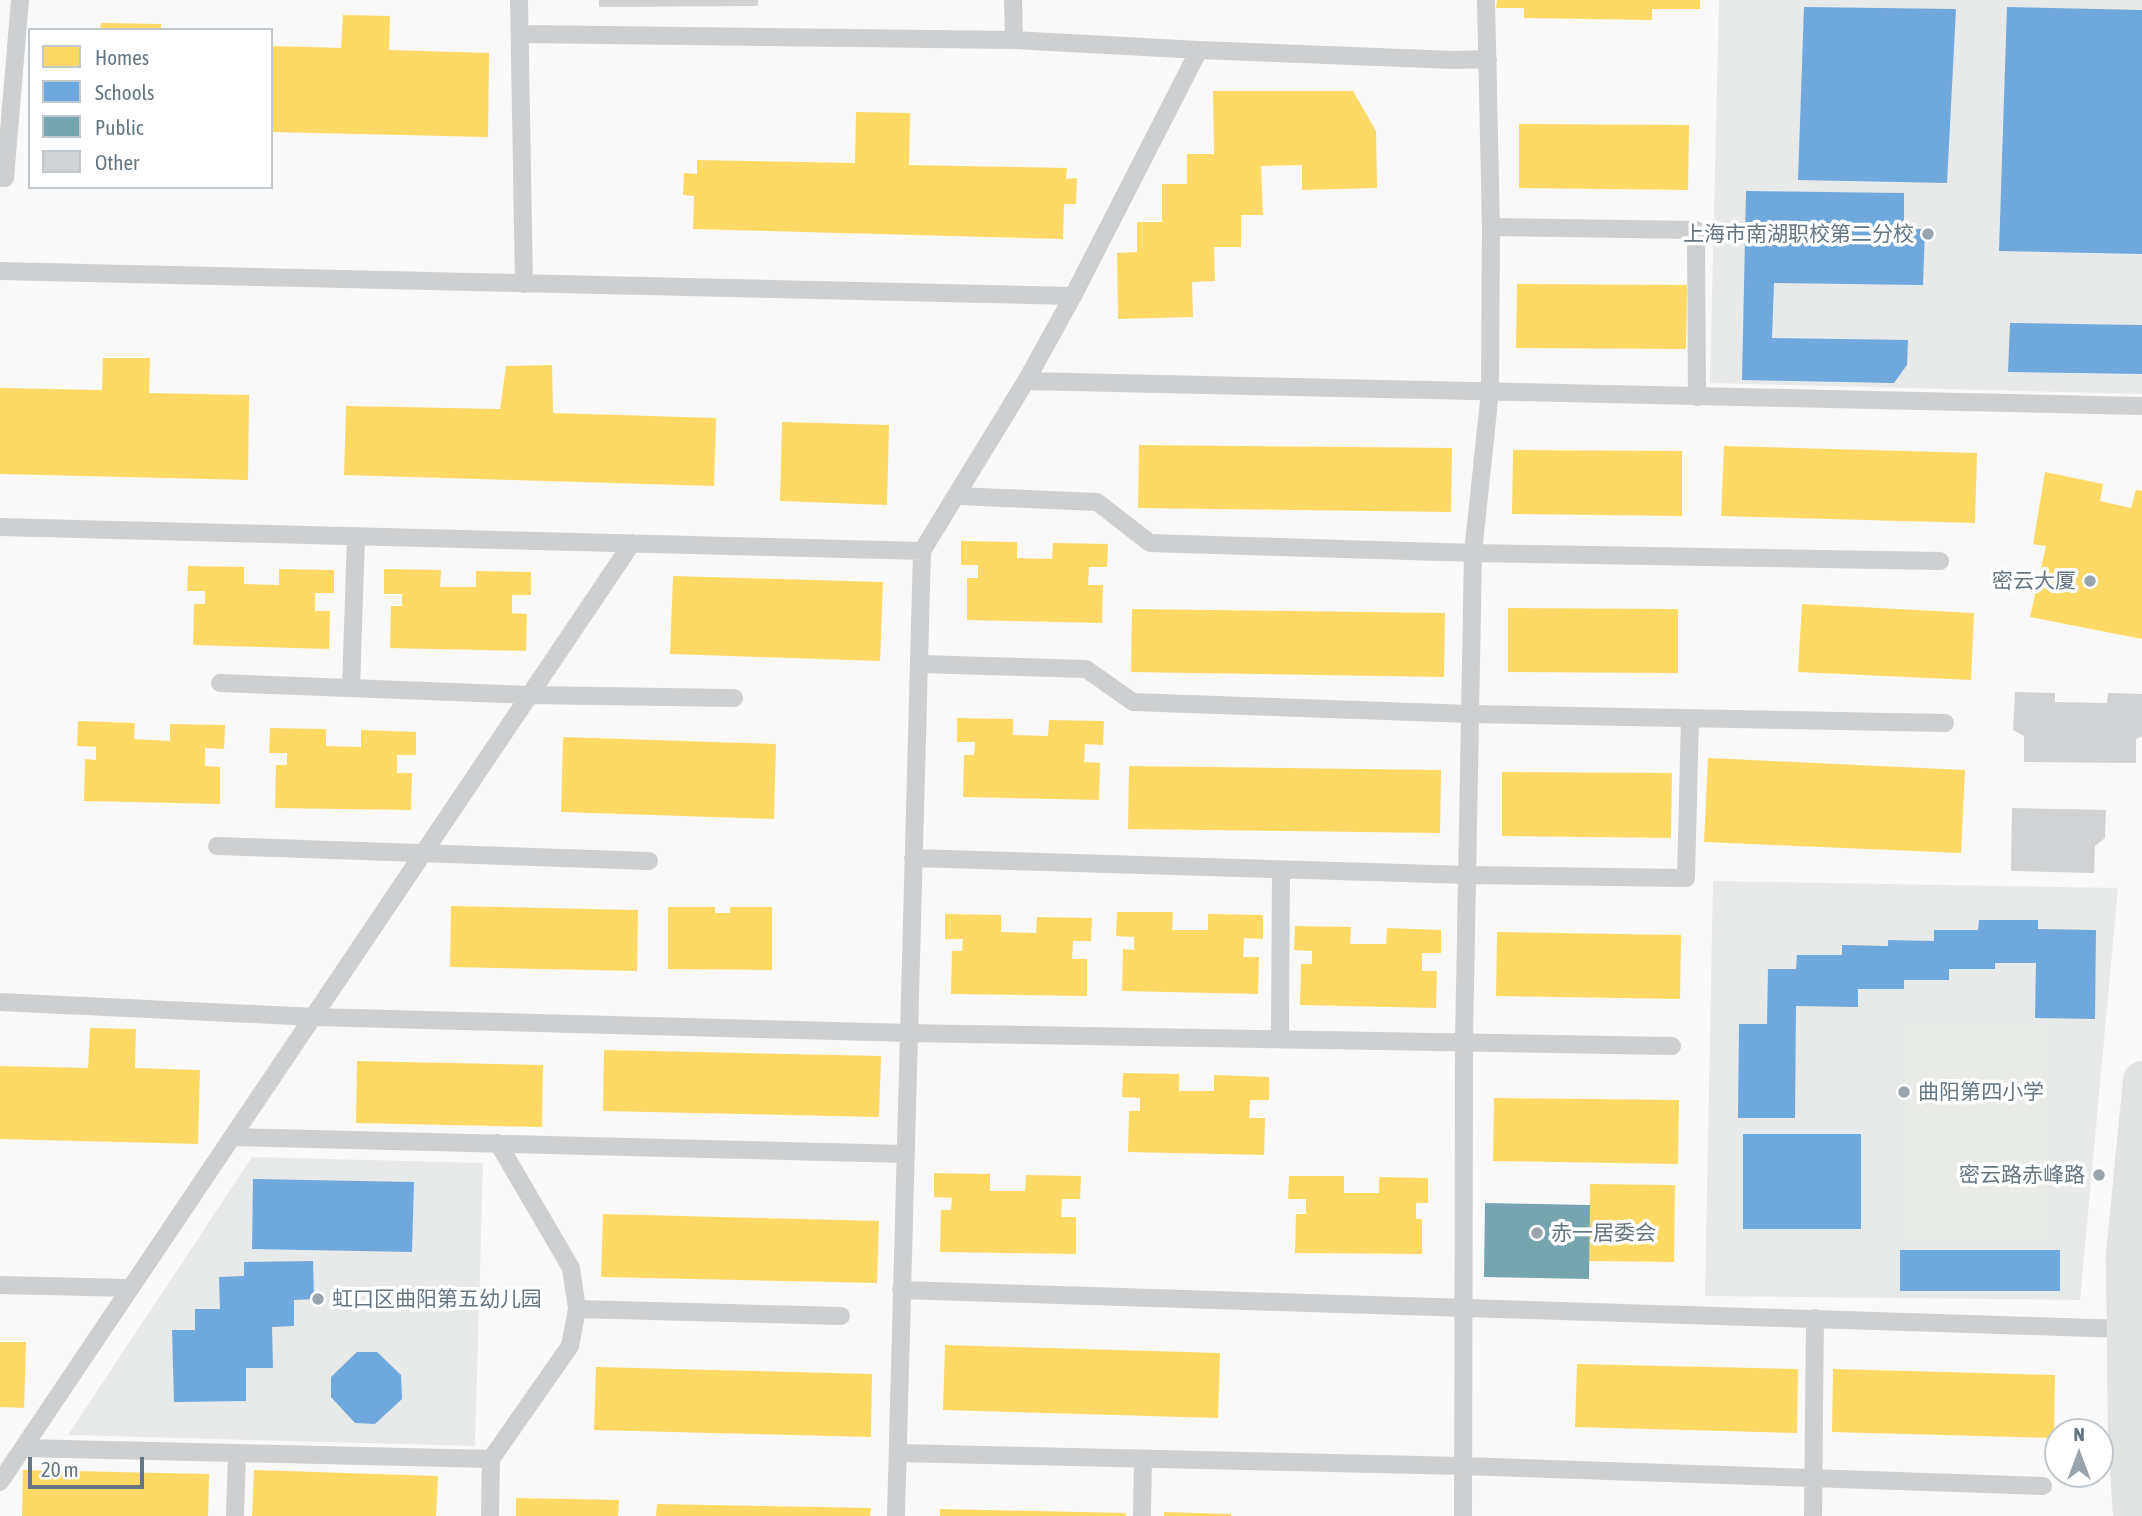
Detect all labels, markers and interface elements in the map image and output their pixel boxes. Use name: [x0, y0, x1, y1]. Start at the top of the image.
legend: [28, 28, 273, 189]
text: Homes: [95, 45, 149, 69]
text: Schools: [95, 80, 155, 104]
text: Public: [95, 115, 144, 139]
text: Other: [95, 150, 139, 174]
place label: 上海市南湖职校第二分校: [1683, 221, 1914, 247]
marker: 上海市南湖职校第二分校: [1920, 226, 1936, 242]
place label: 密云大厦: [1992, 568, 2076, 594]
marker: 密云大厦: [2082, 573, 2098, 589]
place label: 曲阳第四小学: [1918, 1079, 2044, 1105]
marker: 曲阳第四小学: [1896, 1084, 1912, 1100]
place label: 密云路赤峰路: [1959, 1162, 2085, 1188]
marker: 密云路赤峰路: [2091, 1167, 2107, 1183]
place label: 赤一居委会: [1551, 1220, 1656, 1246]
marker: 赤一居委会: [1529, 1225, 1545, 1241]
place label: 虹口区曲阳第五幼儿园: [332, 1286, 542, 1312]
marker: 虹口区曲阳第五幼儿园: [310, 1291, 326, 1307]
north arrow: [2044, 1418, 2114, 1488]
text: N: [2073, 1423, 2085, 1445]
scale bar: [32, 1442, 147, 1486]
text: 20 m: [41, 1457, 79, 1481]

